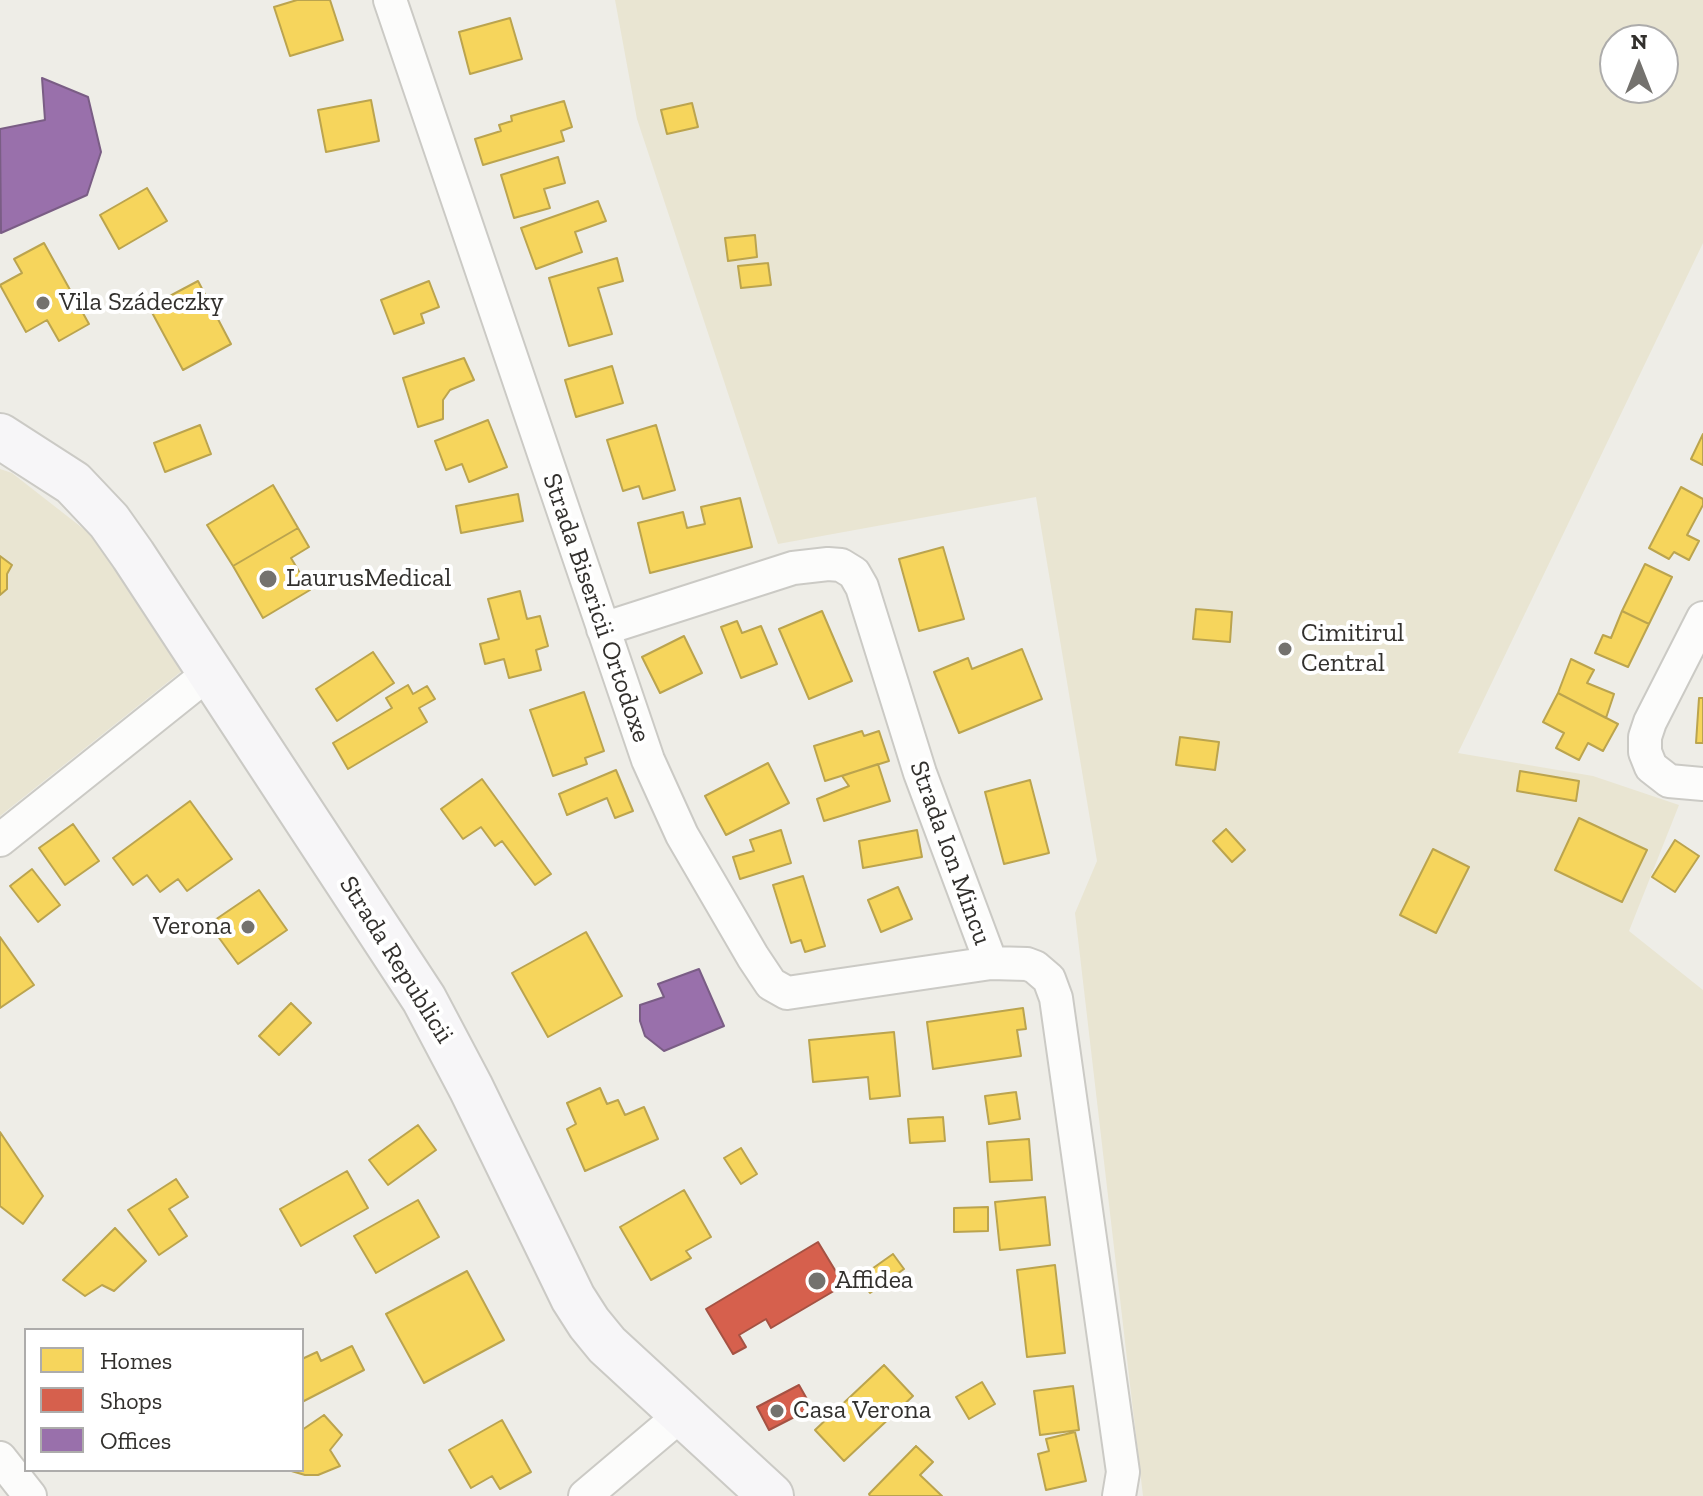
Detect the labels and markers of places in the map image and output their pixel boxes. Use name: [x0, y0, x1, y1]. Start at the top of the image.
place label: Vila Szádeczky: [59, 287, 224, 319]
marker: Vila Szádeczky: [34, 294, 52, 312]
place label: LaurusMedical: [286, 563, 451, 595]
marker: LaurusMedical: [257, 568, 279, 590]
place label: Cimitirul Central: [1301, 618, 1404, 680]
marker: Cimitirul Central: [1276, 640, 1294, 658]
place label: Verona: [153, 911, 232, 943]
marker: Verona: [239, 918, 257, 936]
place label: Affidea: [835, 1265, 913, 1297]
marker: Affidea: [806, 1270, 828, 1292]
place label: Casa Verona: [793, 1395, 931, 1427]
marker: Casa Verona: [768, 1402, 786, 1420]

